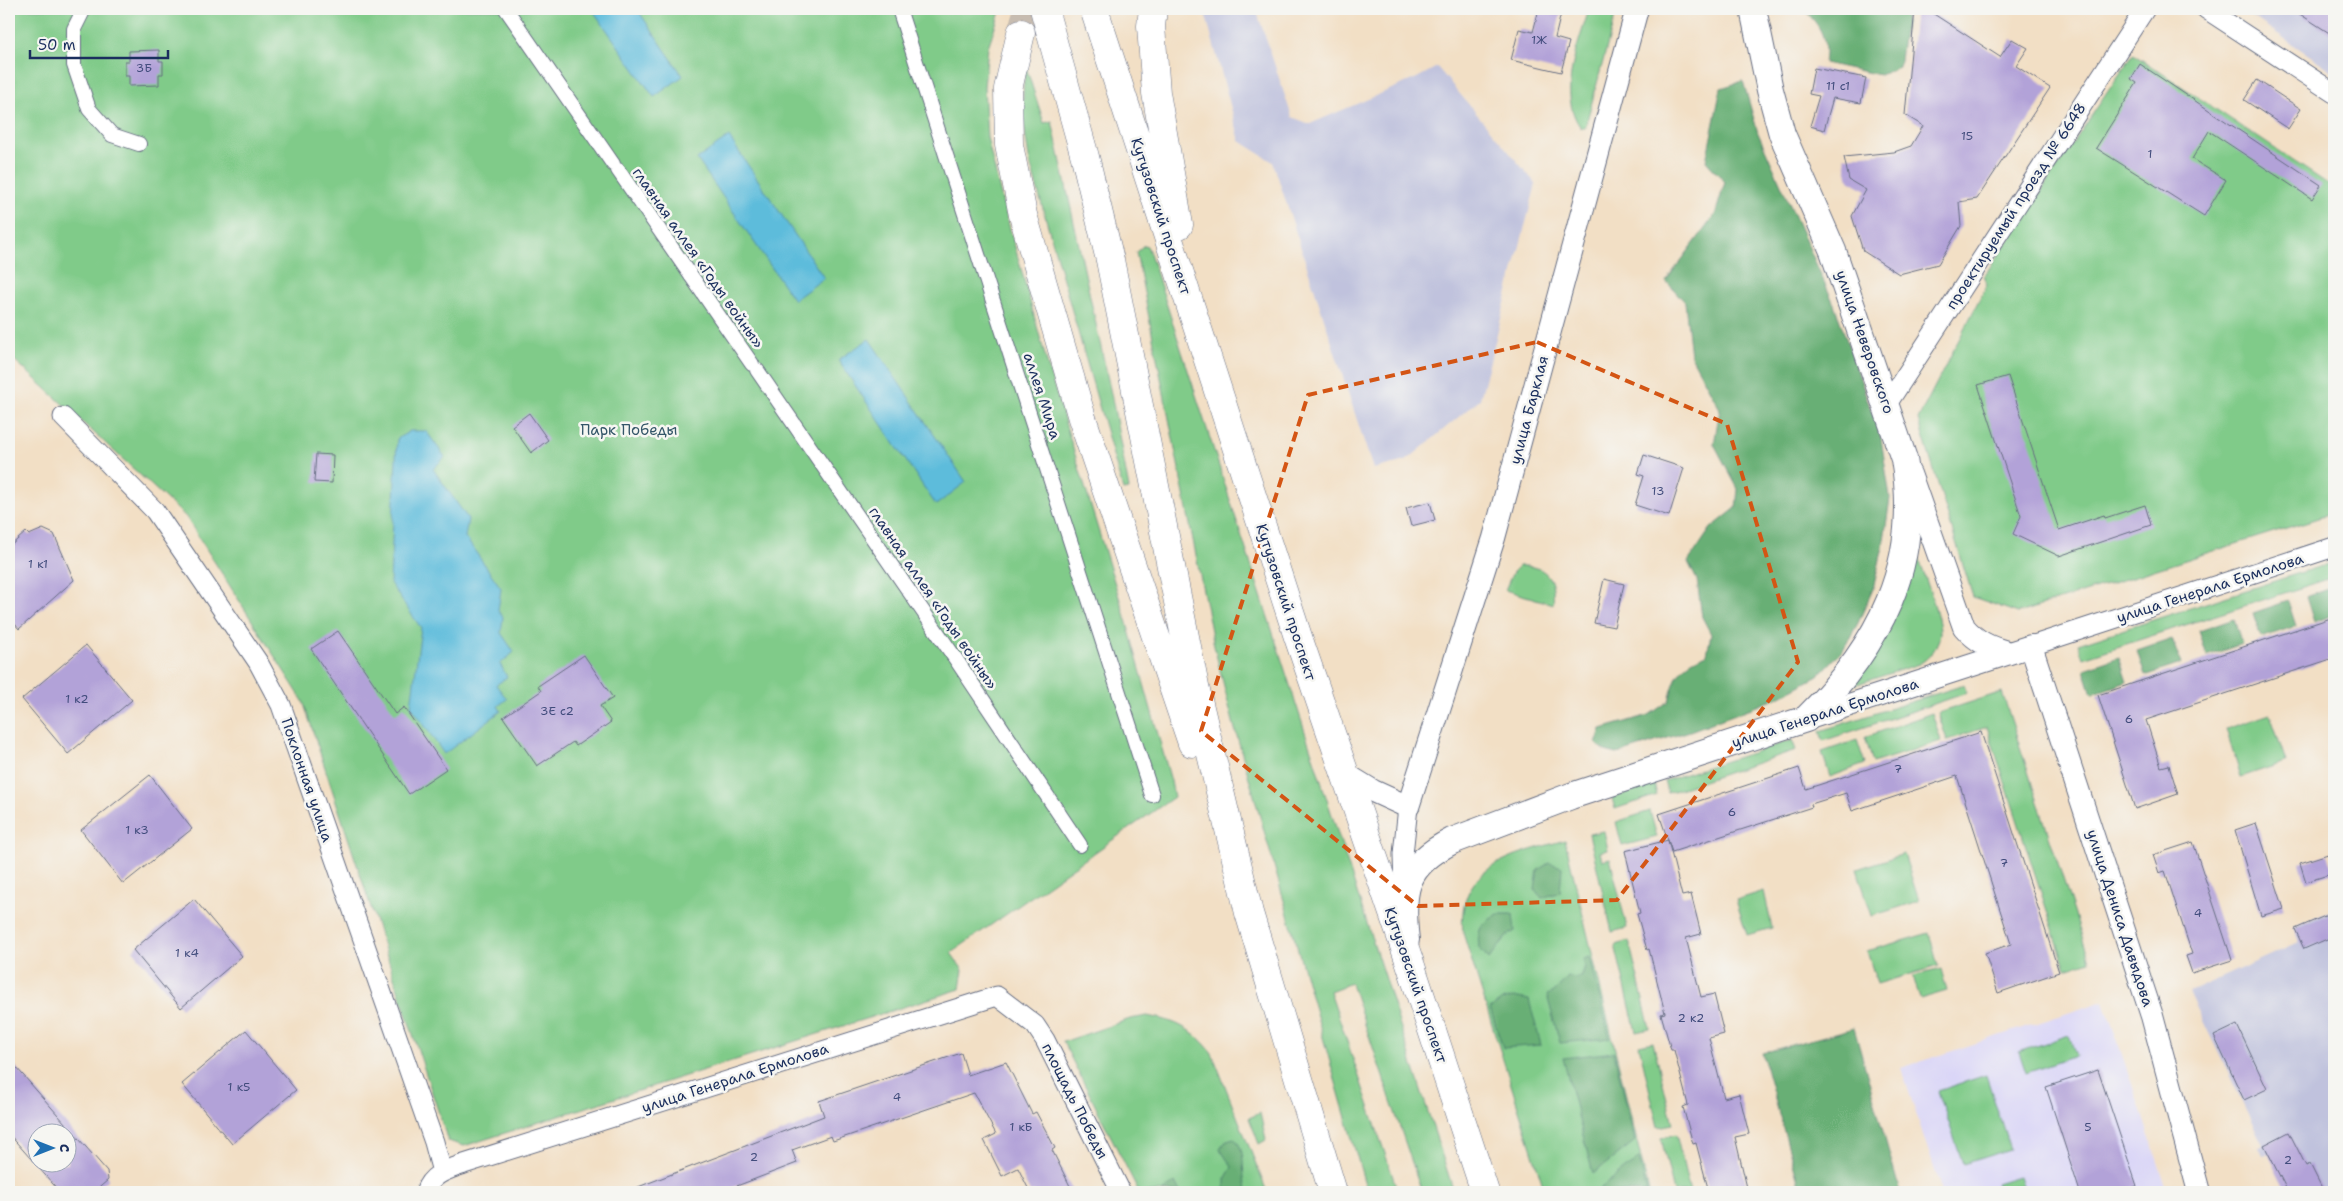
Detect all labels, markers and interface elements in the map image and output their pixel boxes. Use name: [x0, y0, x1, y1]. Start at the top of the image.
scale bar: [30, 28, 168, 60]
house number: 1Ж: [1531, 32, 1547, 48]
text: 50 m: [38, 35, 76, 55]
house number: 3Б: [136, 60, 152, 76]
house number: 11 с1: [1826, 78, 1850, 94]
street label: проектируемый проезд № 6648: [1941, 99, 2091, 313]
house number: 15: [1961, 128, 1973, 144]
street label: Кутузовский проспект: [1126, 135, 1196, 297]
house number: 1: [2147, 146, 2153, 162]
street label: главная аллея «Годы войны»: [628, 164, 768, 352]
street label: улица Неверовского: [1831, 268, 1899, 416]
street label: аллея Мира: [1019, 350, 1066, 443]
street label: улица Барклая: [1505, 353, 1553, 467]
park label: Парк Победы: [580, 420, 678, 440]
house number: 13: [1652, 483, 1664, 499]
street label: главная аллея «Годы войны»: [864, 503, 1002, 693]
street label: Кутузовский проспект: [1251, 521, 1321, 683]
street label: улица Генерала Ермолова: [2114, 548, 2306, 628]
house number: 1 к1: [28, 556, 48, 572]
street label: улица Генерала Ермолова: [1729, 673, 1921, 753]
house number: 1 к2: [65, 691, 89, 707]
house number: 3Е с2: [540, 703, 574, 719]
house number: 6: [2125, 711, 2133, 727]
street label: Поклонная улица: [276, 715, 338, 845]
house number: 7: [1894, 761, 1902, 777]
house number: 6: [1728, 804, 1736, 820]
house number: 1 к3: [125, 822, 149, 838]
street label: улица Дениса Давыдова: [2082, 827, 2158, 1010]
house number: 7: [2000, 855, 2008, 871]
street label: Кутузовский проспект: [1380, 904, 1452, 1066]
house number: 4: [2194, 905, 2202, 921]
house number: 1 к4: [175, 945, 199, 961]
house number: 2 к2: [1678, 1010, 1704, 1026]
street label: улица Генерала Ермолова: [639, 1038, 831, 1118]
street label: площадь Победы: [1037, 1040, 1113, 1162]
house number: 1 к5: [228, 1079, 250, 1095]
house number: 4: [893, 1089, 901, 1105]
house number: 1 кБ: [1009, 1119, 1033, 1135]
house number: 5: [2084, 1119, 2092, 1135]
north arrow: [28, 1124, 78, 1174]
text: С: [56, 1144, 74, 1152]
house number: 2: [750, 1149, 758, 1165]
house number: 2: [2284, 1152, 2292, 1168]

